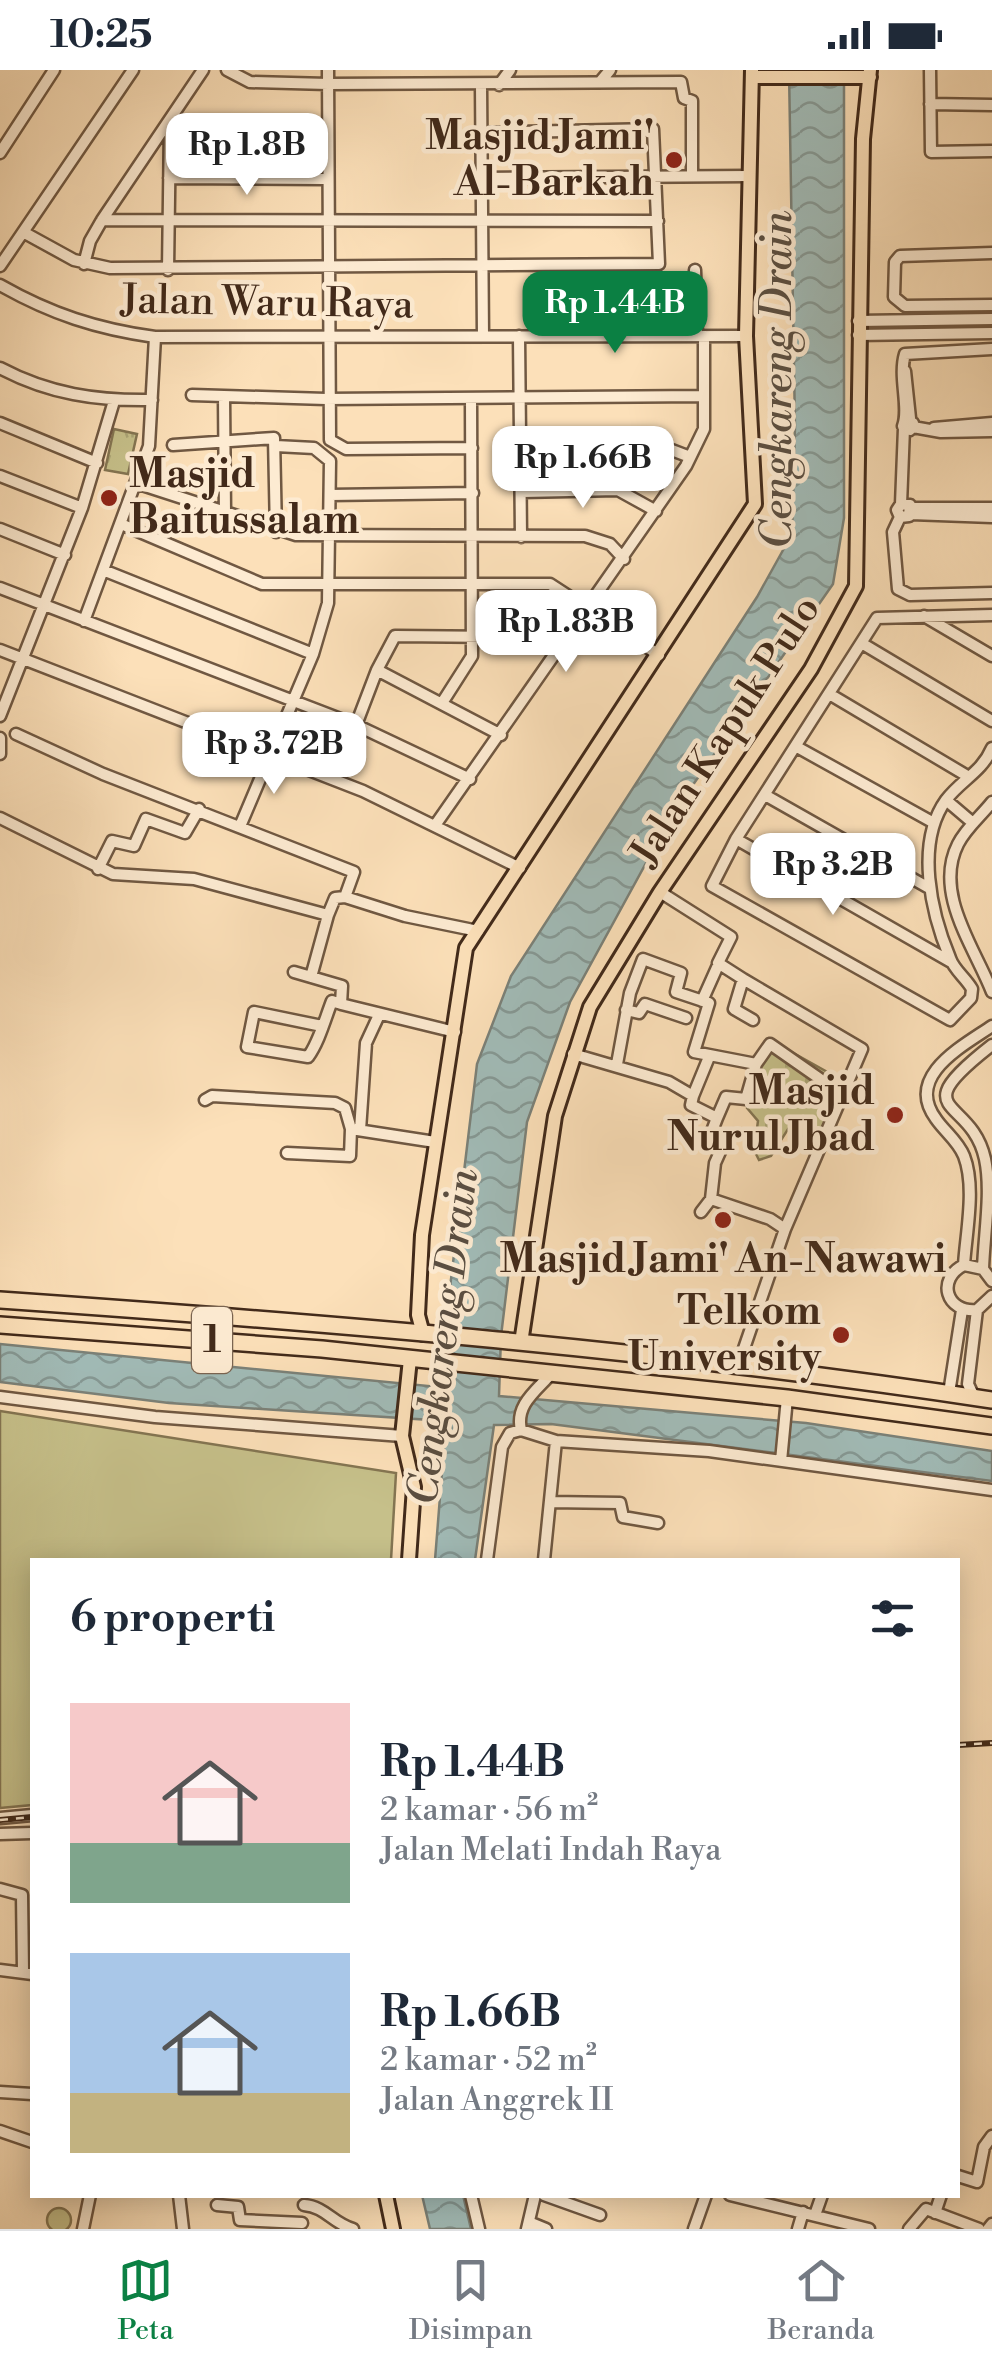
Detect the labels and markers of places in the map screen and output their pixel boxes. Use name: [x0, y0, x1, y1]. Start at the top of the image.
place label: Masjid Jami' Al-Barkah: [425, 112, 654, 208]
pin: Rp 1.8B: [155, 113, 339, 198]
marker: Masjid Jami' Al-Barkah: [663, 149, 685, 171]
pin: Rp 1.44B: [512, 271, 718, 356]
pin: Rp 1.66B: [480, 426, 686, 511]
place label: Masjid Baitussalam: [129, 450, 359, 546]
marker: Masjid Baitussalam: [98, 487, 120, 509]
pin: Rp 1.83B: [463, 590, 669, 675]
pin: Rp 3.72B: [171, 712, 377, 797]
pin: Rp 3.2B: [741, 833, 925, 918]
place label: Masjid Nurul Jbad: [667, 1067, 875, 1163]
marker: Masjid Nurul Jbad: [884, 1104, 906, 1126]
marker: Masjid Jami' An-Nawawi: [712, 1209, 734, 1231]
place label: Masjid Jami' An-Nawawi: [500, 1235, 947, 1285]
place label: Telkom University: [628, 1287, 822, 1383]
marker: Telkom University: [830, 1324, 852, 1346]

